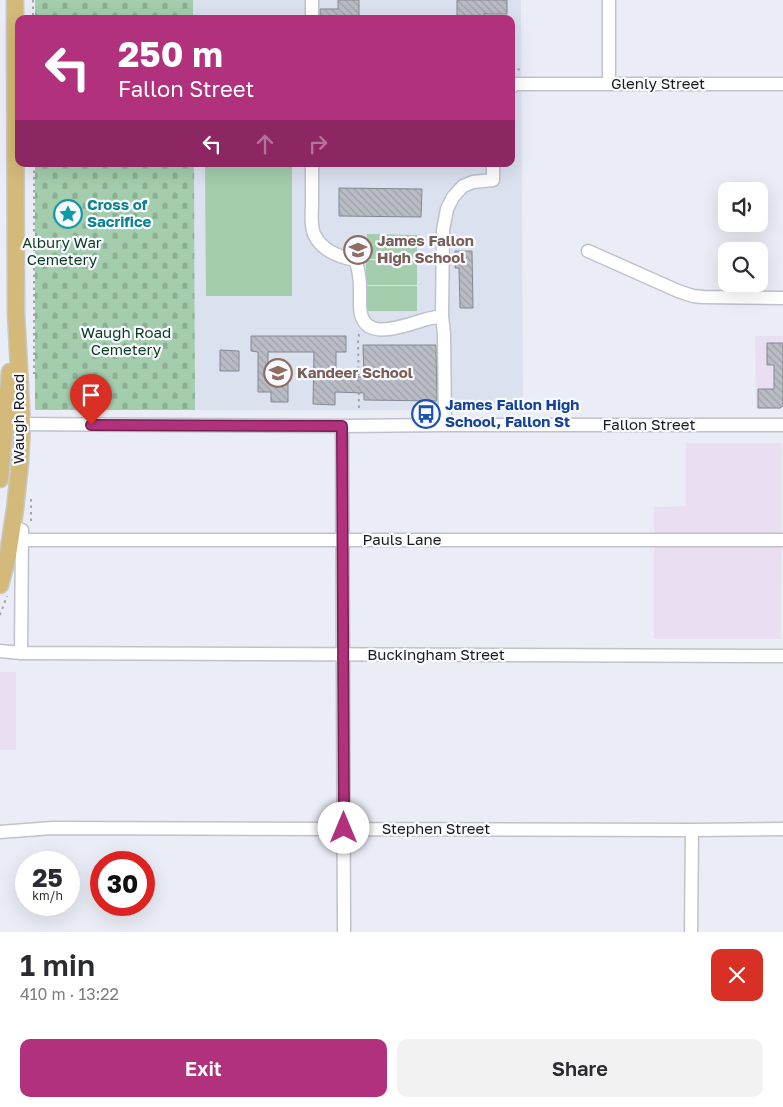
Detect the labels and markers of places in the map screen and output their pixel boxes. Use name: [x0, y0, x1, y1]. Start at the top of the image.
place label: Cross of Sacrifice: [87, 195, 152, 230]
place icon: Cross of Sacrifice: [53, 199, 83, 229]
place label: James Fallon High School: [377, 231, 474, 266]
school or university icon: James Fallon High School: [343, 235, 373, 265]
school or university icon: Kandeer School: [263, 358, 293, 388]
place label: Kandeer School: [297, 363, 413, 381]
pin: [70, 374, 112, 425]
place label: James Fallon High School, Fallon St: [445, 395, 579, 430]
bus stop icon: James Fallon High School, Fallon St: [411, 399, 441, 429]

